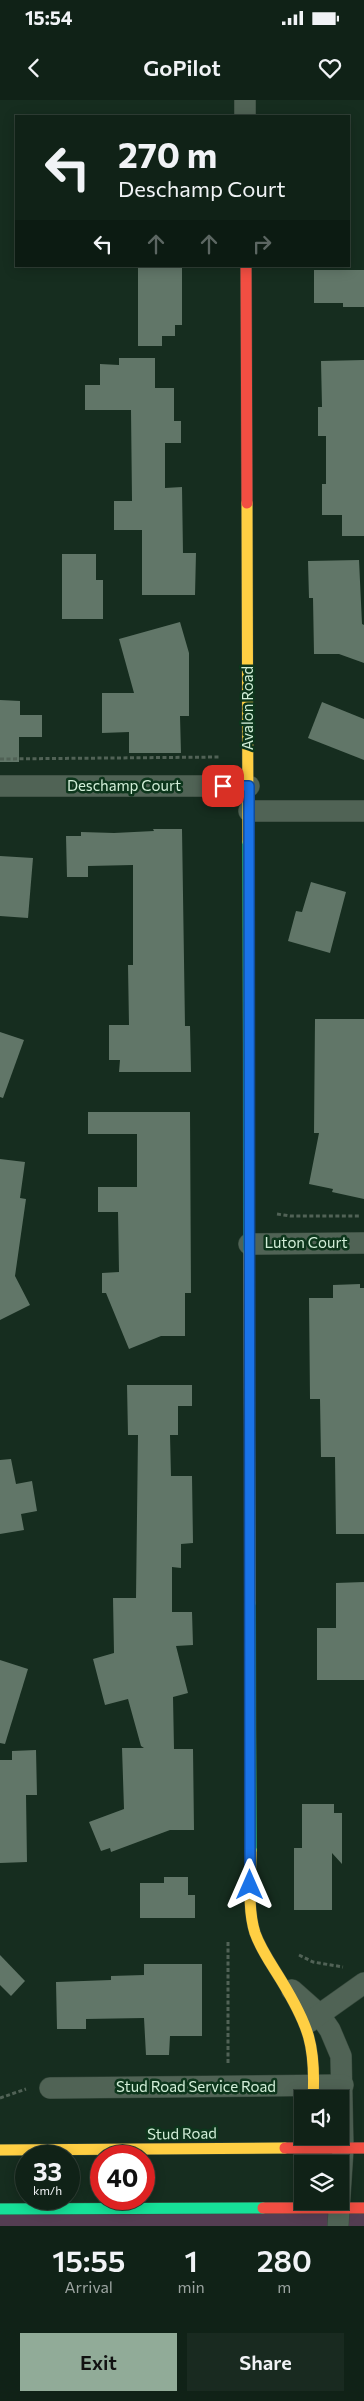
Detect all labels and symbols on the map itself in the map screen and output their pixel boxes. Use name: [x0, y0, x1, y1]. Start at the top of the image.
street label: Avalon Road: [238, 666, 256, 750]
pin: [202, 765, 244, 807]
street label: Deschamp Court: [67, 776, 181, 794]
street label: Luton Court: [264, 1233, 348, 1251]
position arrow: [223, 1858, 275, 1910]
street label: Stud Road Service Road: [116, 2077, 276, 2095]
street label: Stud Road: [147, 2123, 217, 2143]
speed limit sign: 40: [90, 2145, 155, 2210]

